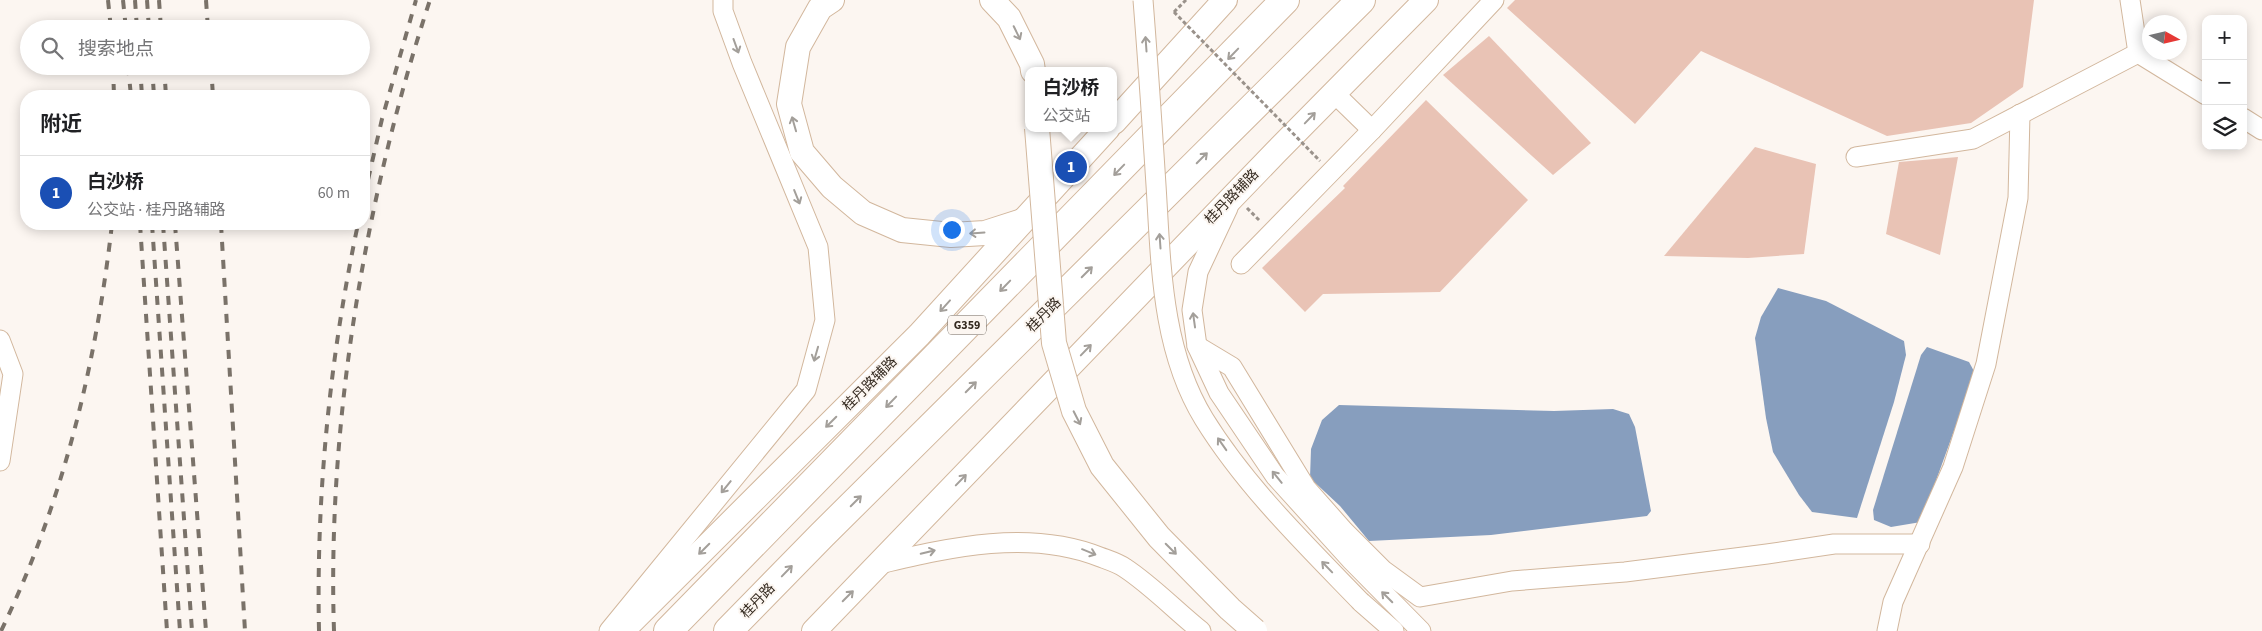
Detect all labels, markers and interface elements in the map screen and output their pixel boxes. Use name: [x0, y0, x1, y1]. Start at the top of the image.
north arrow: [2142, 15, 2187, 60]
map controls: [2202, 15, 2247, 150]
button: +: [2202, 15, 2247, 60]
search box: [20, 20, 370, 75]
one-way arrow: [1013, 25, 1022, 40]
icon: search: [38, 34, 66, 62]
text: 搜索地点: [78, 36, 154, 63]
one-way arrow: [1142, 37, 1151, 53]
one-way arrow: [732, 38, 741, 54]
one-way arrow: [1227, 48, 1239, 60]
button: −: [2202, 60, 2247, 105]
popup: [1025, 67, 1117, 132]
text: 白沙桥: [1042, 75, 1100, 102]
text: 公交站: [1042, 105, 1091, 127]
button: layers: [2202, 105, 2247, 150]
text: 附近: [40, 109, 82, 139]
one-way arrow: [1304, 111, 1316, 124]
one-way arrow: [789, 117, 799, 133]
pin: 1: [1055, 148, 1087, 186]
one-way arrow: [1196, 152, 1208, 164]
one-way arrow: [1113, 164, 1125, 176]
street label: 桂丹路辅路: [1200, 165, 1264, 229]
text: 白沙桥: [87, 169, 144, 196]
text: 1: [52, 182, 60, 204]
text: 60 m: [318, 182, 350, 204]
one-way arrow: [793, 189, 803, 204]
text: 公交站 · 桂丹路辅路: [87, 199, 225, 221]
your location: [939, 217, 965, 243]
one-way arrow: [969, 229, 985, 238]
one-way arrow: [1155, 234, 1164, 250]
one-way arrow: [1081, 266, 1093, 278]
one-way arrow: [999, 280, 1011, 292]
street label: 桂丹路: [1022, 293, 1066, 337]
one-way arrow: [939, 300, 951, 313]
one-way arrow: [1188, 312, 1198, 328]
road number: G359: [948, 316, 986, 334]
one-way arrow: [1080, 343, 1092, 356]
one-way arrow: [810, 345, 820, 361]
street label: 桂丹路辅路: [838, 352, 902, 416]
one-way arrow: [965, 381, 977, 393]
one-way arrow: [885, 396, 897, 408]
one-way arrow: [1073, 410, 1082, 425]
one-way arrow: [825, 416, 838, 428]
one-way arrow: [1216, 437, 1227, 451]
one-way arrow: [1271, 471, 1282, 484]
one-way arrow: [955, 473, 967, 486]
one-way arrow: [721, 480, 732, 493]
one-way arrow: [850, 495, 862, 507]
one-way arrow: [698, 543, 710, 555]
one-way arrow: [1165, 543, 1177, 555]
one-way arrow: [919, 547, 935, 556]
one-way arrow: [1081, 549, 1096, 558]
one-way arrow: [1321, 561, 1333, 573]
one-way arrow: [781, 565, 793, 577]
street label: 桂丹路: [736, 579, 780, 623]
one-way arrow: [1381, 590, 1393, 603]
one-way arrow: [842, 591, 854, 603]

